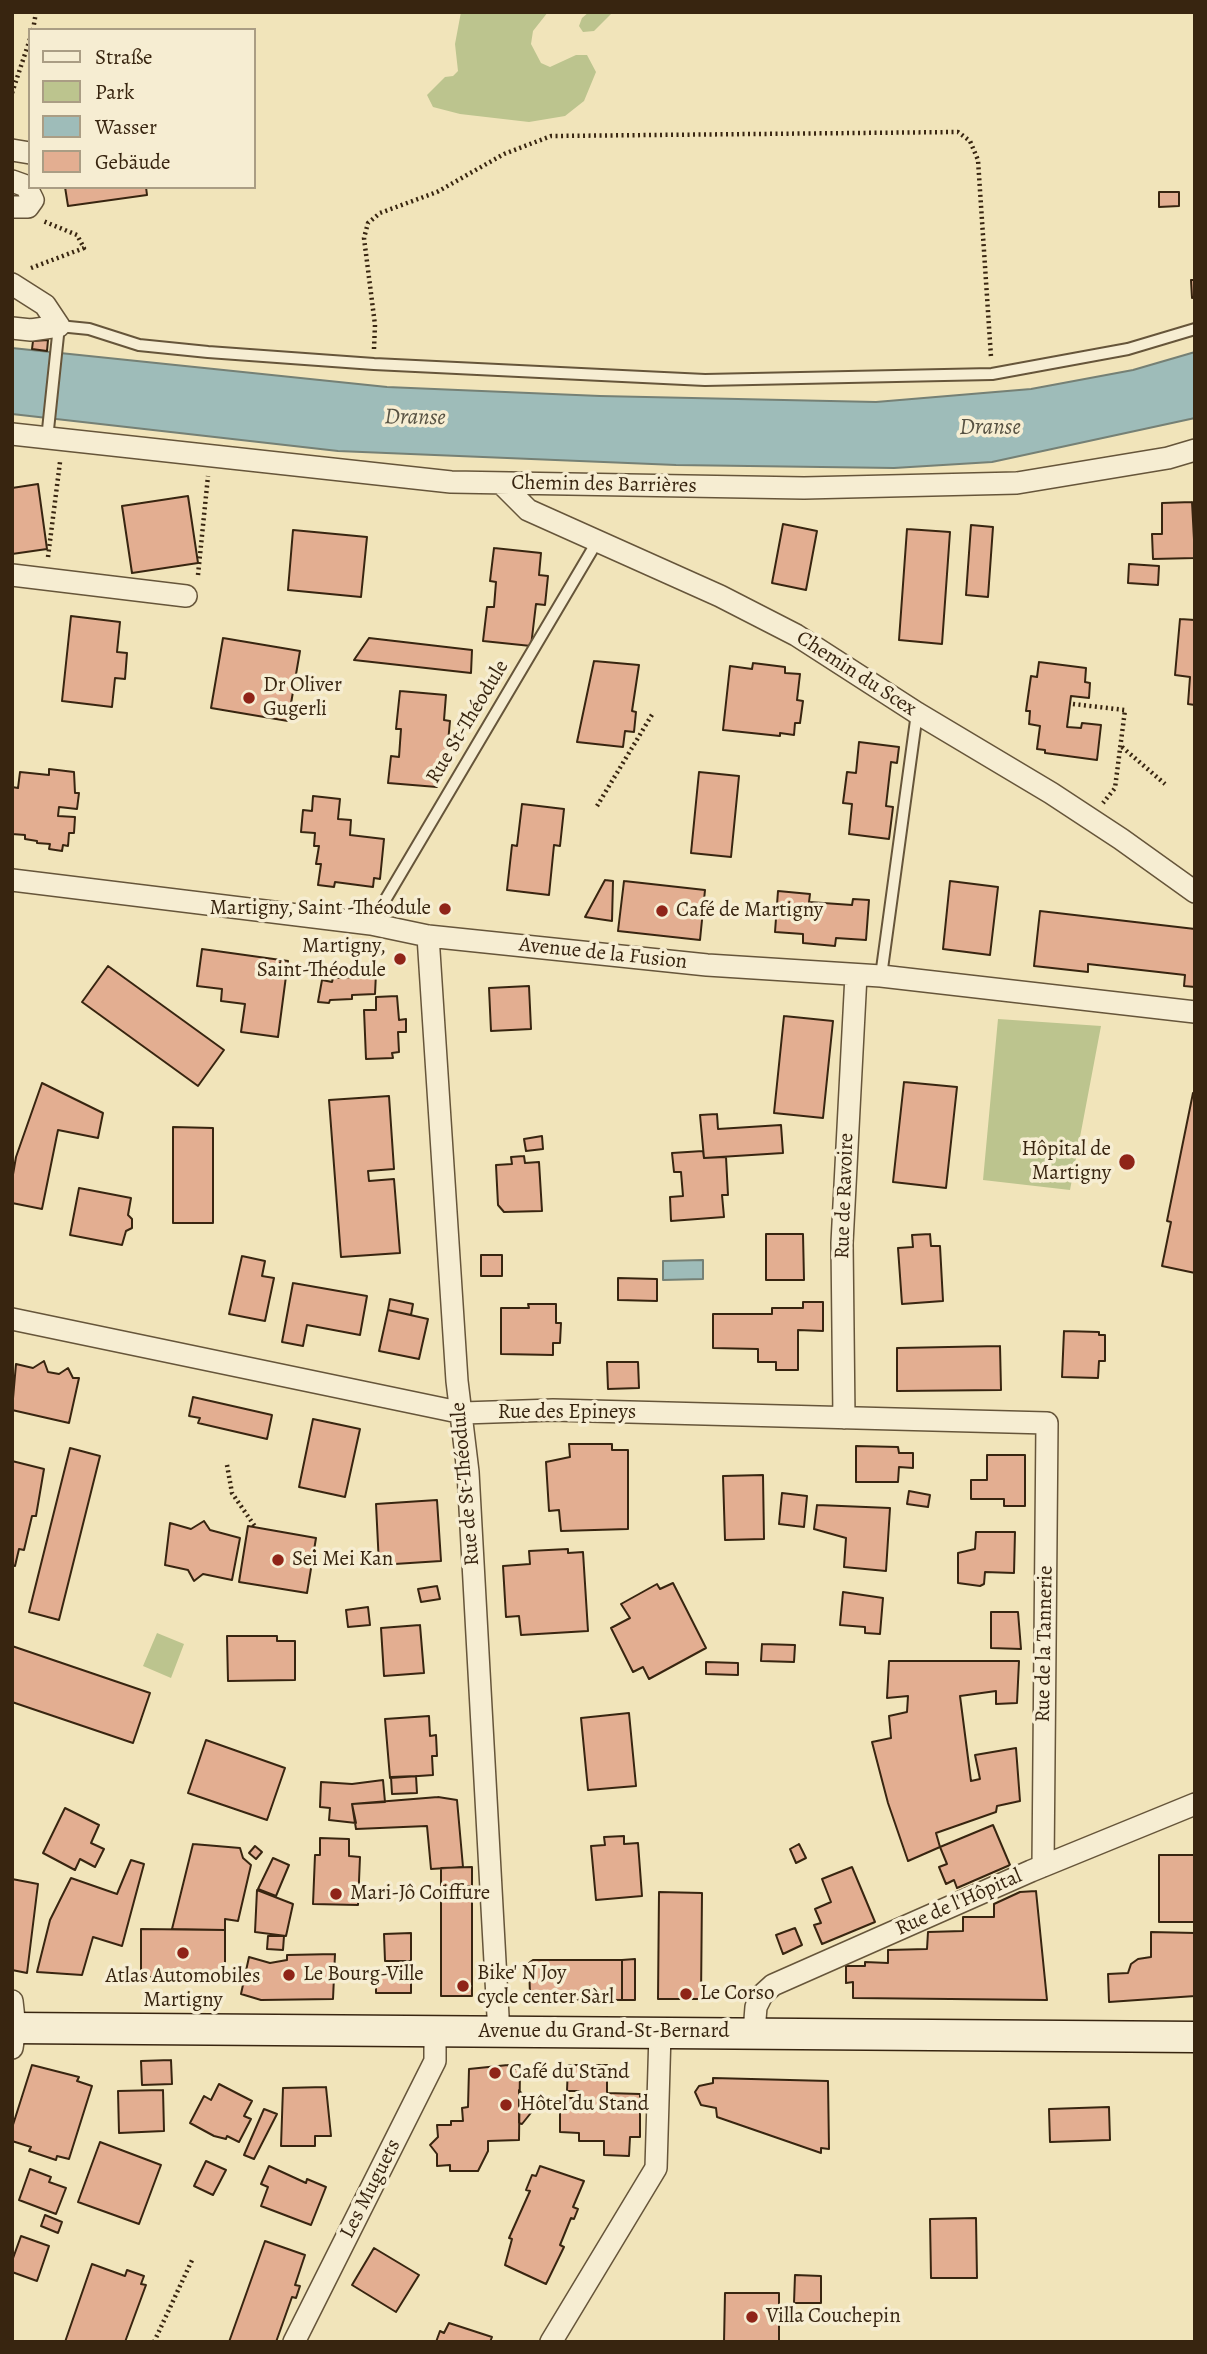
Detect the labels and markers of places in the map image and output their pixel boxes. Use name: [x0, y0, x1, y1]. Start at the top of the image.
place label: Dr Oliver Gugerli: [263, 673, 342, 723]
marker: Dr Oliver Gugerli: [241, 690, 257, 706]
place label: Martigny, Saint -Théodule: [210, 896, 431, 922]
place label: Café de Martigny: [676, 898, 823, 924]
marker: Martigny, Saint -Théodule: [437, 901, 453, 917]
marker: Café de Martigny: [654, 903, 670, 919]
place label: Martigny, Saint-Théodule: [257, 934, 386, 984]
marker: Martigny, Saint-Théodule: [392, 951, 408, 967]
place label: Hôpital de Martigny: [1021, 1137, 1111, 1187]
marker: Hôpital de Martigny: [1117, 1152, 1137, 1172]
place label: Sei Mei Kan: [292, 1547, 393, 1573]
marker: Sei Mei Kan: [270, 1552, 286, 1568]
place label: Mari-Jô Coiffure: [350, 1881, 490, 1907]
marker: Mari-Jô Coiffure: [328, 1886, 344, 1902]
marker: Atlas Automobiles Martigny: [175, 1945, 191, 1961]
place label: Bike' N Joy cycle center Sàrl: [477, 1961, 614, 2011]
place label: Le Bourg-Ville: [303, 1962, 424, 1988]
place label: Atlas Automobiles Martigny: [106, 1964, 260, 2014]
marker: Le Bourg-Ville: [281, 1967, 297, 1983]
marker: Bike' N Joy cycle center Sàrl: [455, 1978, 471, 1994]
place label: Le Corso: [700, 1981, 774, 2007]
marker: Le Corso: [678, 1986, 694, 2002]
place label: Café du Stand: [509, 2060, 629, 2086]
marker: Café du Stand: [487, 2065, 503, 2081]
place label: Hôtel du Stand: [520, 2092, 649, 2118]
marker: Hôtel du Stand: [498, 2097, 514, 2113]
place label: Villa Couchepin: [766, 2304, 901, 2330]
marker: Villa Couchepin: [744, 2309, 760, 2325]

